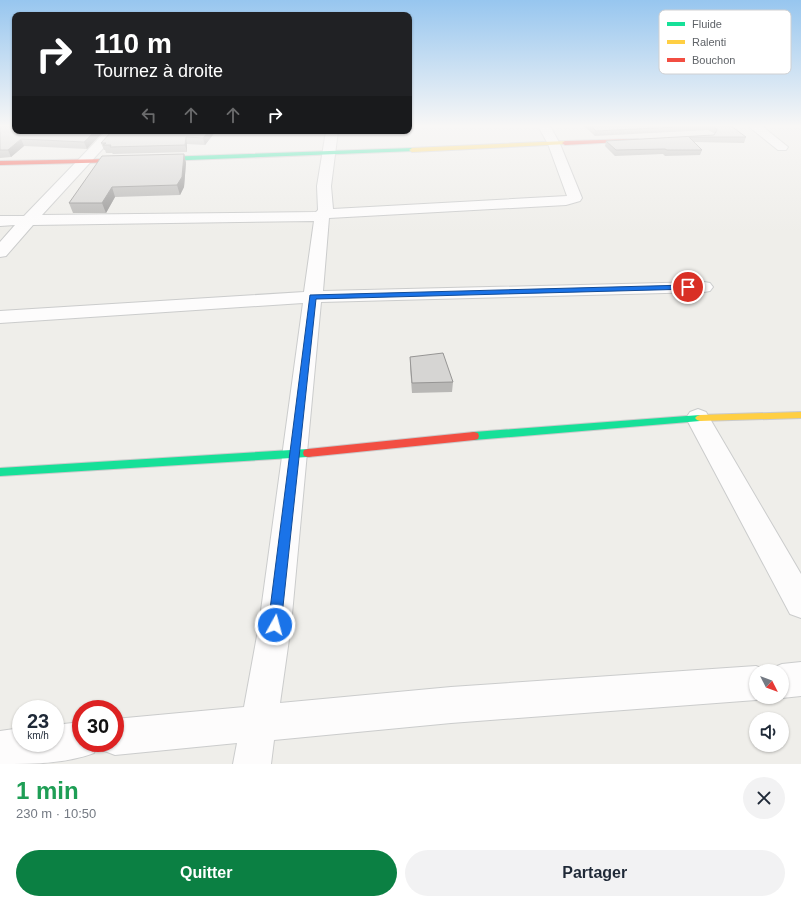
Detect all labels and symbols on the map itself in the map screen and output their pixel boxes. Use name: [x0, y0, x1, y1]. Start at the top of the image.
legend: [659, 10, 791, 74]
text: Fluide: [692, 18, 722, 30]
text: Ralenti: [692, 36, 726, 48]
text: Bouchon: [692, 54, 735, 66]
pin: [671, 270, 705, 304]
position arrow: [254, 604, 296, 646]
north arrow: [749, 664, 789, 704]
speed limit sign: 30: [72, 700, 124, 752]

